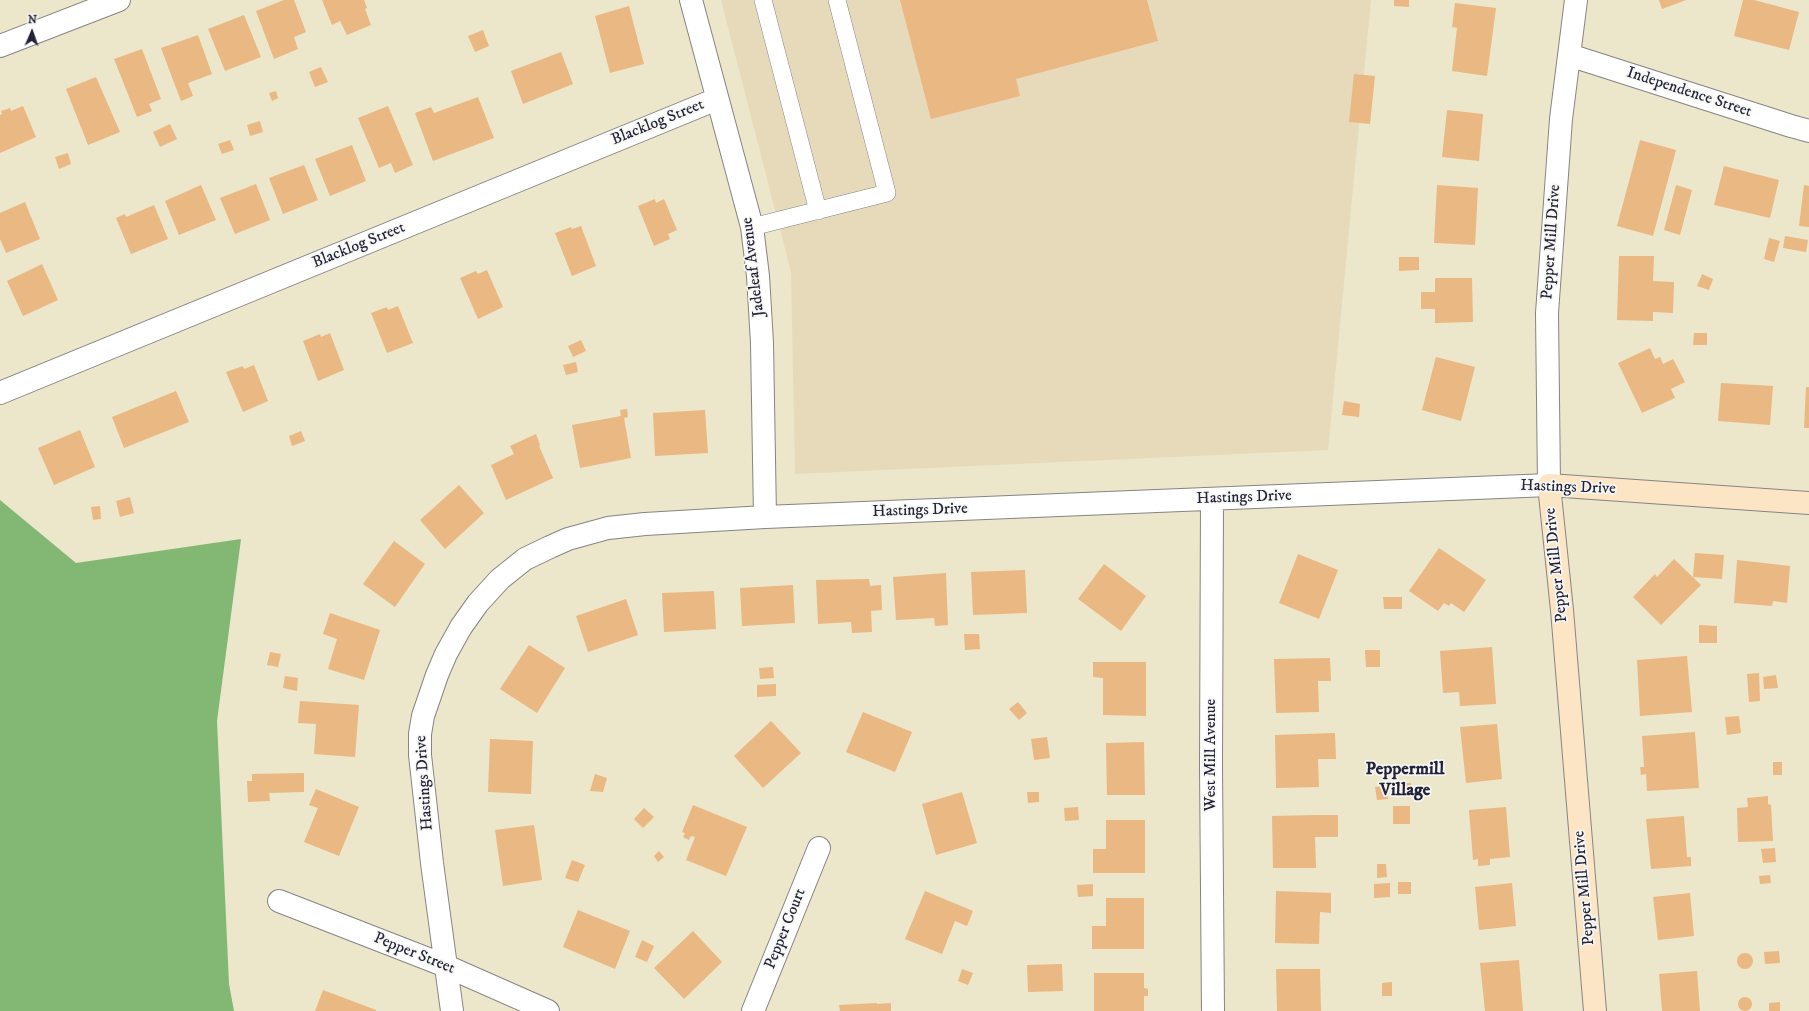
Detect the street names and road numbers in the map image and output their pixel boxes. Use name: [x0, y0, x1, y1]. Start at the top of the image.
street label: Independence Street: [1624, 64, 1754, 122]
street label: Blacklog Street: [609, 96, 707, 150]
street label: Pepper Mill Drive: [1538, 184, 1566, 300]
street label: Jadeleaf Avenue: [738, 216, 770, 318]
street label: Blacklog Street: [310, 219, 408, 273]
street label: Hastings Drive: [1520, 477, 1616, 499]
street label: Hastings Drive: [1196, 487, 1292, 509]
street label: Hastings Drive: [872, 500, 968, 522]
street label: Pepper Mill Drive: [1541, 507, 1573, 623]
street label: West Mill Avenue: [1202, 699, 1222, 811]
street label: Hastings Drive: [412, 735, 438, 831]
street label: Pepper Mill Drive: [1570, 830, 1600, 946]
street label: Pepper Court: [761, 886, 811, 972]
street label: Pepper Street: [371, 929, 457, 979]

